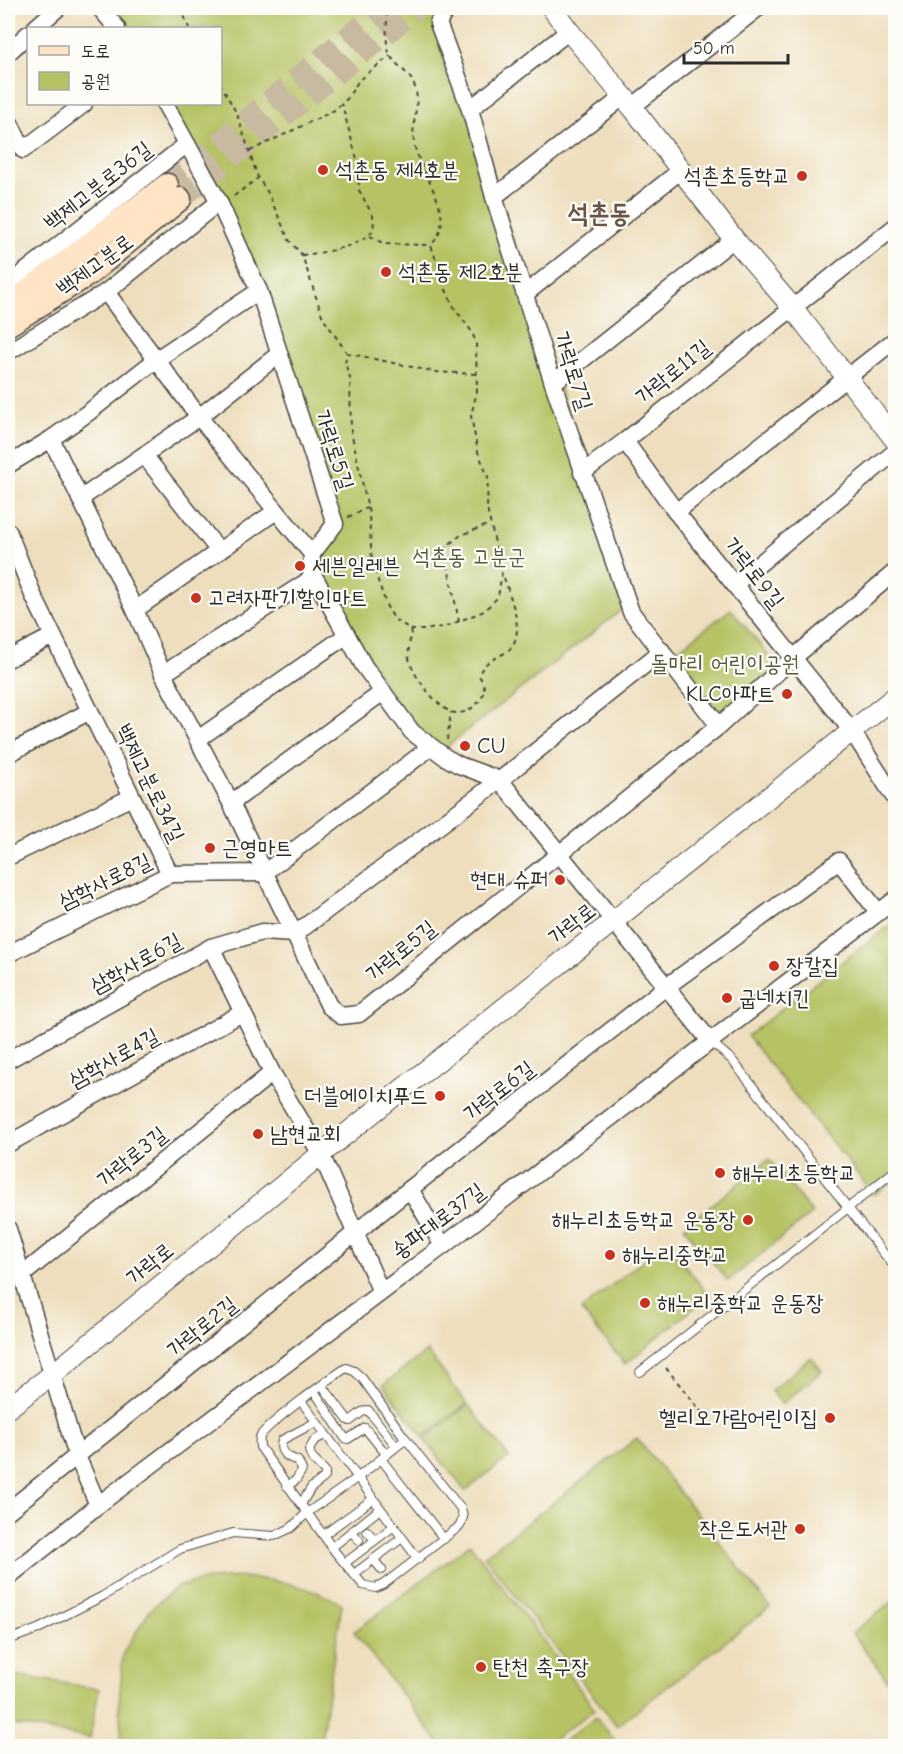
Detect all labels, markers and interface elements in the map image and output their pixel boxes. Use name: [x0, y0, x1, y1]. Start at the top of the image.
legend: [27, 27, 222, 105]
scale bar: [684, 27, 788, 65]
text: 50 m: [693, 38, 735, 59]
text: 도로: [81, 41, 110, 62]
text: 공원: [81, 71, 110, 92]
street label: 백제고분로36길: [39, 136, 157, 236]
place label: 석촌동 제4호분: [335, 157, 459, 183]
marker: 석촌동 제4호분: [316, 163, 330, 177]
place label: 석촌초등학교: [684, 163, 790, 189]
marker: 석촌초등학교: [795, 169, 809, 183]
district label: 석촌동: [568, 199, 630, 229]
street label: 백제고분로: [52, 228, 138, 302]
place label: 석촌동 제2호분: [398, 259, 523, 285]
marker: 석촌동 제2호분: [379, 265, 393, 279]
street label: 가락로7길: [548, 328, 598, 414]
street label: 가락로11길: [631, 334, 716, 410]
street label: 가락로5길: [309, 407, 359, 494]
street label: 가락로9길: [718, 532, 790, 614]
park label: 석촌동 고분군: [412, 544, 526, 570]
place label: 세븐일레븐: [312, 553, 401, 579]
marker: 세븐일레븐: [293, 559, 307, 573]
place label: 고려자판기할인마트: [208, 585, 367, 611]
marker: 고려자판기할인마트: [189, 591, 203, 605]
park label: 돌마리 어린이공원: [651, 651, 799, 677]
place label: KLC아파트: [686, 681, 775, 707]
marker: KLC아파트: [780, 687, 794, 701]
street label: 백제고분로34길: [110, 720, 190, 846]
place label: CU: [477, 733, 506, 759]
marker: CU: [458, 739, 472, 753]
place label: 근영마트: [222, 835, 293, 861]
marker: 근영마트: [203, 841, 217, 855]
street label: 삼학사로8길: [54, 847, 156, 915]
place label: 현대 슈퍼: [470, 867, 548, 893]
marker: 현대 슈퍼: [553, 873, 567, 887]
street label: 가락로: [543, 897, 601, 951]
street label: 가락로5길: [361, 915, 442, 987]
street label: 삼학사로6길: [86, 927, 186, 999]
place label: 장칼집: [786, 953, 839, 979]
marker: 장칼집: [767, 959, 781, 973]
place label: 굽네치킨: [739, 985, 810, 1011]
marker: 굽네치킨: [720, 991, 734, 1005]
street label: 삼학사로4길: [64, 1022, 164, 1093]
street label: 가락로6길: [458, 1055, 540, 1127]
place label: 더블에이치푸드: [304, 1083, 428, 1109]
marker: 더블에이치푸드: [433, 1089, 447, 1103]
street label: 가락로3길: [92, 1121, 172, 1193]
place label: 남현교회: [270, 1121, 341, 1147]
marker: 남현교회: [251, 1127, 265, 1141]
place label: 해누리초등학교: [732, 1160, 856, 1186]
marker: 해누리초등학교: [713, 1166, 727, 1180]
street label: 송파대로37길: [386, 1177, 490, 1265]
place label: 해누리초등학교 운동장: [552, 1207, 736, 1233]
marker: 해누리초등학교 운동장: [741, 1213, 755, 1227]
street label: 가락로: [121, 1237, 179, 1291]
place label: 해누리중학교: [622, 1242, 728, 1268]
marker: 해누리중학교: [603, 1248, 617, 1262]
place label: 해누리중학교 운동장: [657, 1290, 824, 1316]
street label: 가락로2길: [162, 1291, 242, 1363]
marker: 해누리중학교 운동장: [638, 1296, 652, 1310]
place label: 헬리오가람어린이집: [659, 1405, 818, 1431]
marker: 헬리오가람어린이집: [823, 1411, 837, 1425]
place label: 작은도서관: [699, 1516, 788, 1542]
marker: 작은도서관: [793, 1522, 807, 1536]
place label: 탄천 축구장: [493, 1654, 589, 1680]
marker: 탄천 축구장: [474, 1660, 488, 1674]

